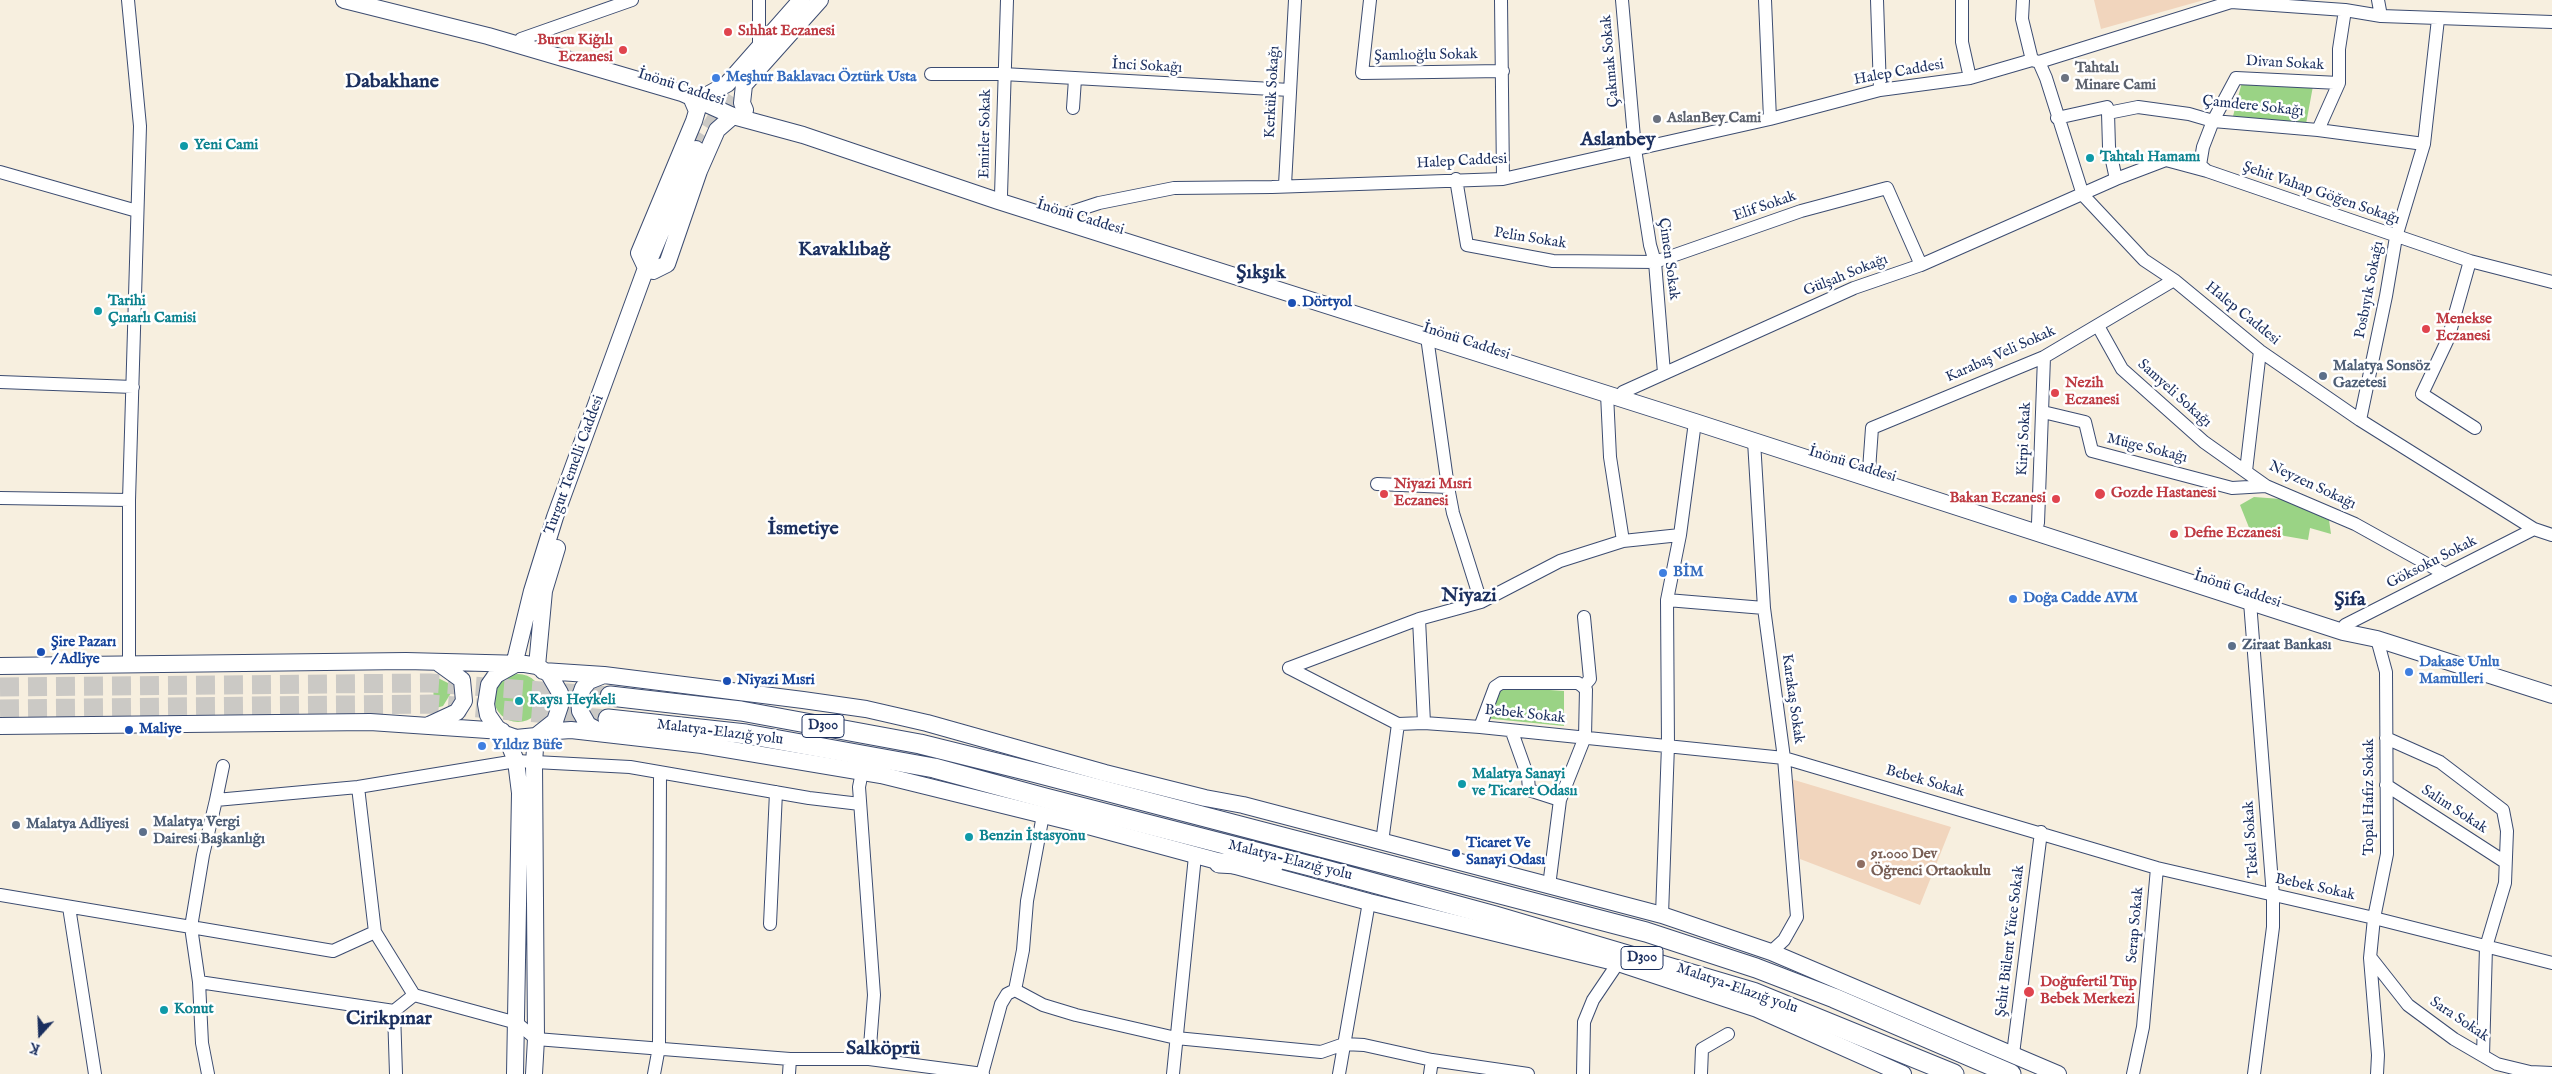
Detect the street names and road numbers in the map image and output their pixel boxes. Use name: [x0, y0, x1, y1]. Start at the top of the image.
street label: Çakmak Sokak: [1598, 14, 1624, 108]
street label: Kerkük Sokağı: [1262, 45, 1284, 139]
street label: Şamlıoğlu Sokak: [1374, 46, 1478, 66]
street label: Divan Sokak: [2245, 53, 2325, 75]
street label: İnci Sokağı: [1111, 56, 1183, 78]
street label: Halep Caddesi: [1853, 56, 1945, 90]
street label: İnönü Caddesi: [635, 65, 727, 111]
street label: Emirler Sokak: [976, 89, 996, 179]
street label: Çamdere Sokağı: [2202, 93, 2304, 121]
street label: Halep Caddesi: [1416, 151, 1508, 173]
street label: Şehit Vahap Göğen Sokağı: [2240, 159, 2402, 229]
street label: Elif Sokak: [1731, 188, 1799, 226]
street label: İnönü Caddesi: [1034, 196, 1126, 240]
street label: Çimen Sokak: [1653, 217, 1683, 301]
street label: Pelin Sokak: [1493, 224, 1567, 254]
street label: Posbıyık Sokağı: [2352, 240, 2388, 340]
street label: Gülşah Sokağı: [1801, 251, 1891, 301]
street label: Halep Caddesi: [2201, 278, 2283, 350]
street label: İnönü Caddesi: [1420, 319, 1512, 365]
street label: Karabaş Veli Sokak: [1943, 323, 2059, 387]
street label: Samyeli Sokağı: [2133, 356, 2215, 432]
street label: Turgut Temelli Caddesi: [541, 393, 609, 537]
street label: Kirpi Sokak: [2014, 402, 2036, 476]
street label: Müge Sokağı: [2105, 430, 2189, 468]
street label: İnönü Caddesi: [1806, 443, 1898, 487]
street label: Neyzen Sokağı: [2265, 458, 2359, 514]
street label: Göksoku Sokak: [2384, 533, 2480, 593]
street label: İnönü Caddesi: [2191, 567, 2283, 613]
street label: Karakaş Sokak: [1777, 653, 1807, 745]
street label: Bebek Sokak: [1484, 702, 1566, 728]
road number: D300: [802, 714, 844, 738]
street label: Malatya-Elazığ yolu: [656, 716, 784, 750]
street label: Topal Hafız Sokak: [2361, 739, 2379, 855]
street label: Bebek Sokak: [1883, 762, 1967, 802]
street label: Salim Sokak: [2417, 782, 2491, 838]
street label: Tekel Sokak: [2240, 800, 2264, 878]
street label: Malatya-Elazığ yolu: [1226, 837, 1354, 885]
street label: Şehit Bülent Yüce Sokak: [1993, 864, 2029, 1018]
street label: Bebek Sokak: [2273, 871, 2357, 905]
street label: Serap Sokak: [2124, 886, 2148, 964]
road number: D300: [1621, 946, 1663, 970]
street label: Malatya-Elazığ yolu: [1674, 960, 1800, 1018]
street label: Sara Sokak: [2426, 994, 2492, 1046]

